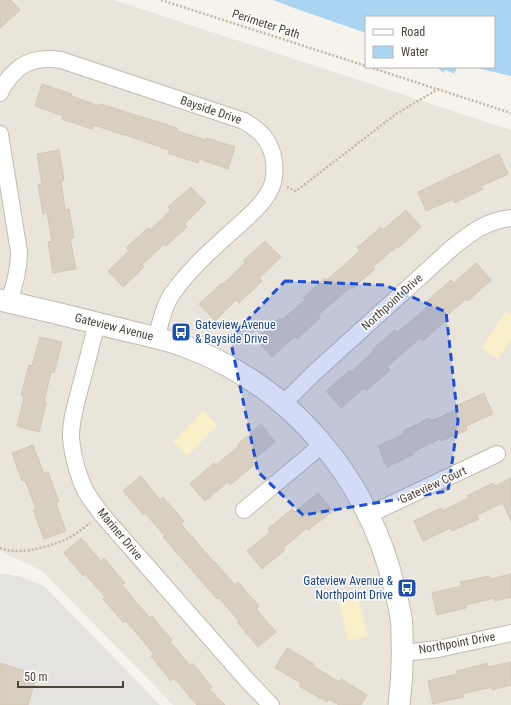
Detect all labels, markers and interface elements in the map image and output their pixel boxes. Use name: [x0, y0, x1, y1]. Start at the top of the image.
street label: Perimeter Path: [230, 6, 302, 42]
legend: [365, 16, 495, 68]
text: Road: [401, 25, 425, 39]
text: Water: [401, 45, 429, 59]
street label: Bayside Drive: [179, 93, 244, 127]
street label: Northpoint Drive: [359, 271, 426, 333]
street label: Gateview Avenue: [73, 310, 155, 344]
place label: Gateview Avenue & Bayside Drive: [195, 318, 276, 346]
bus stop icon: Gateview Avenue & Bayside Drive: [170, 321, 192, 343]
street label: Gateview Court: [397, 463, 469, 507]
street label: Mariner Drive: [94, 505, 146, 563]
place label: Gateview Avenue & Northpoint Drive: [303, 574, 393, 602]
bus stop icon: Gateview Avenue & Northpoint Drive: [396, 577, 418, 599]
street label: Northpoint Drive: [418, 629, 497, 657]
scale bar: [18, 663, 123, 689]
text: 50 m: [24, 670, 48, 684]

